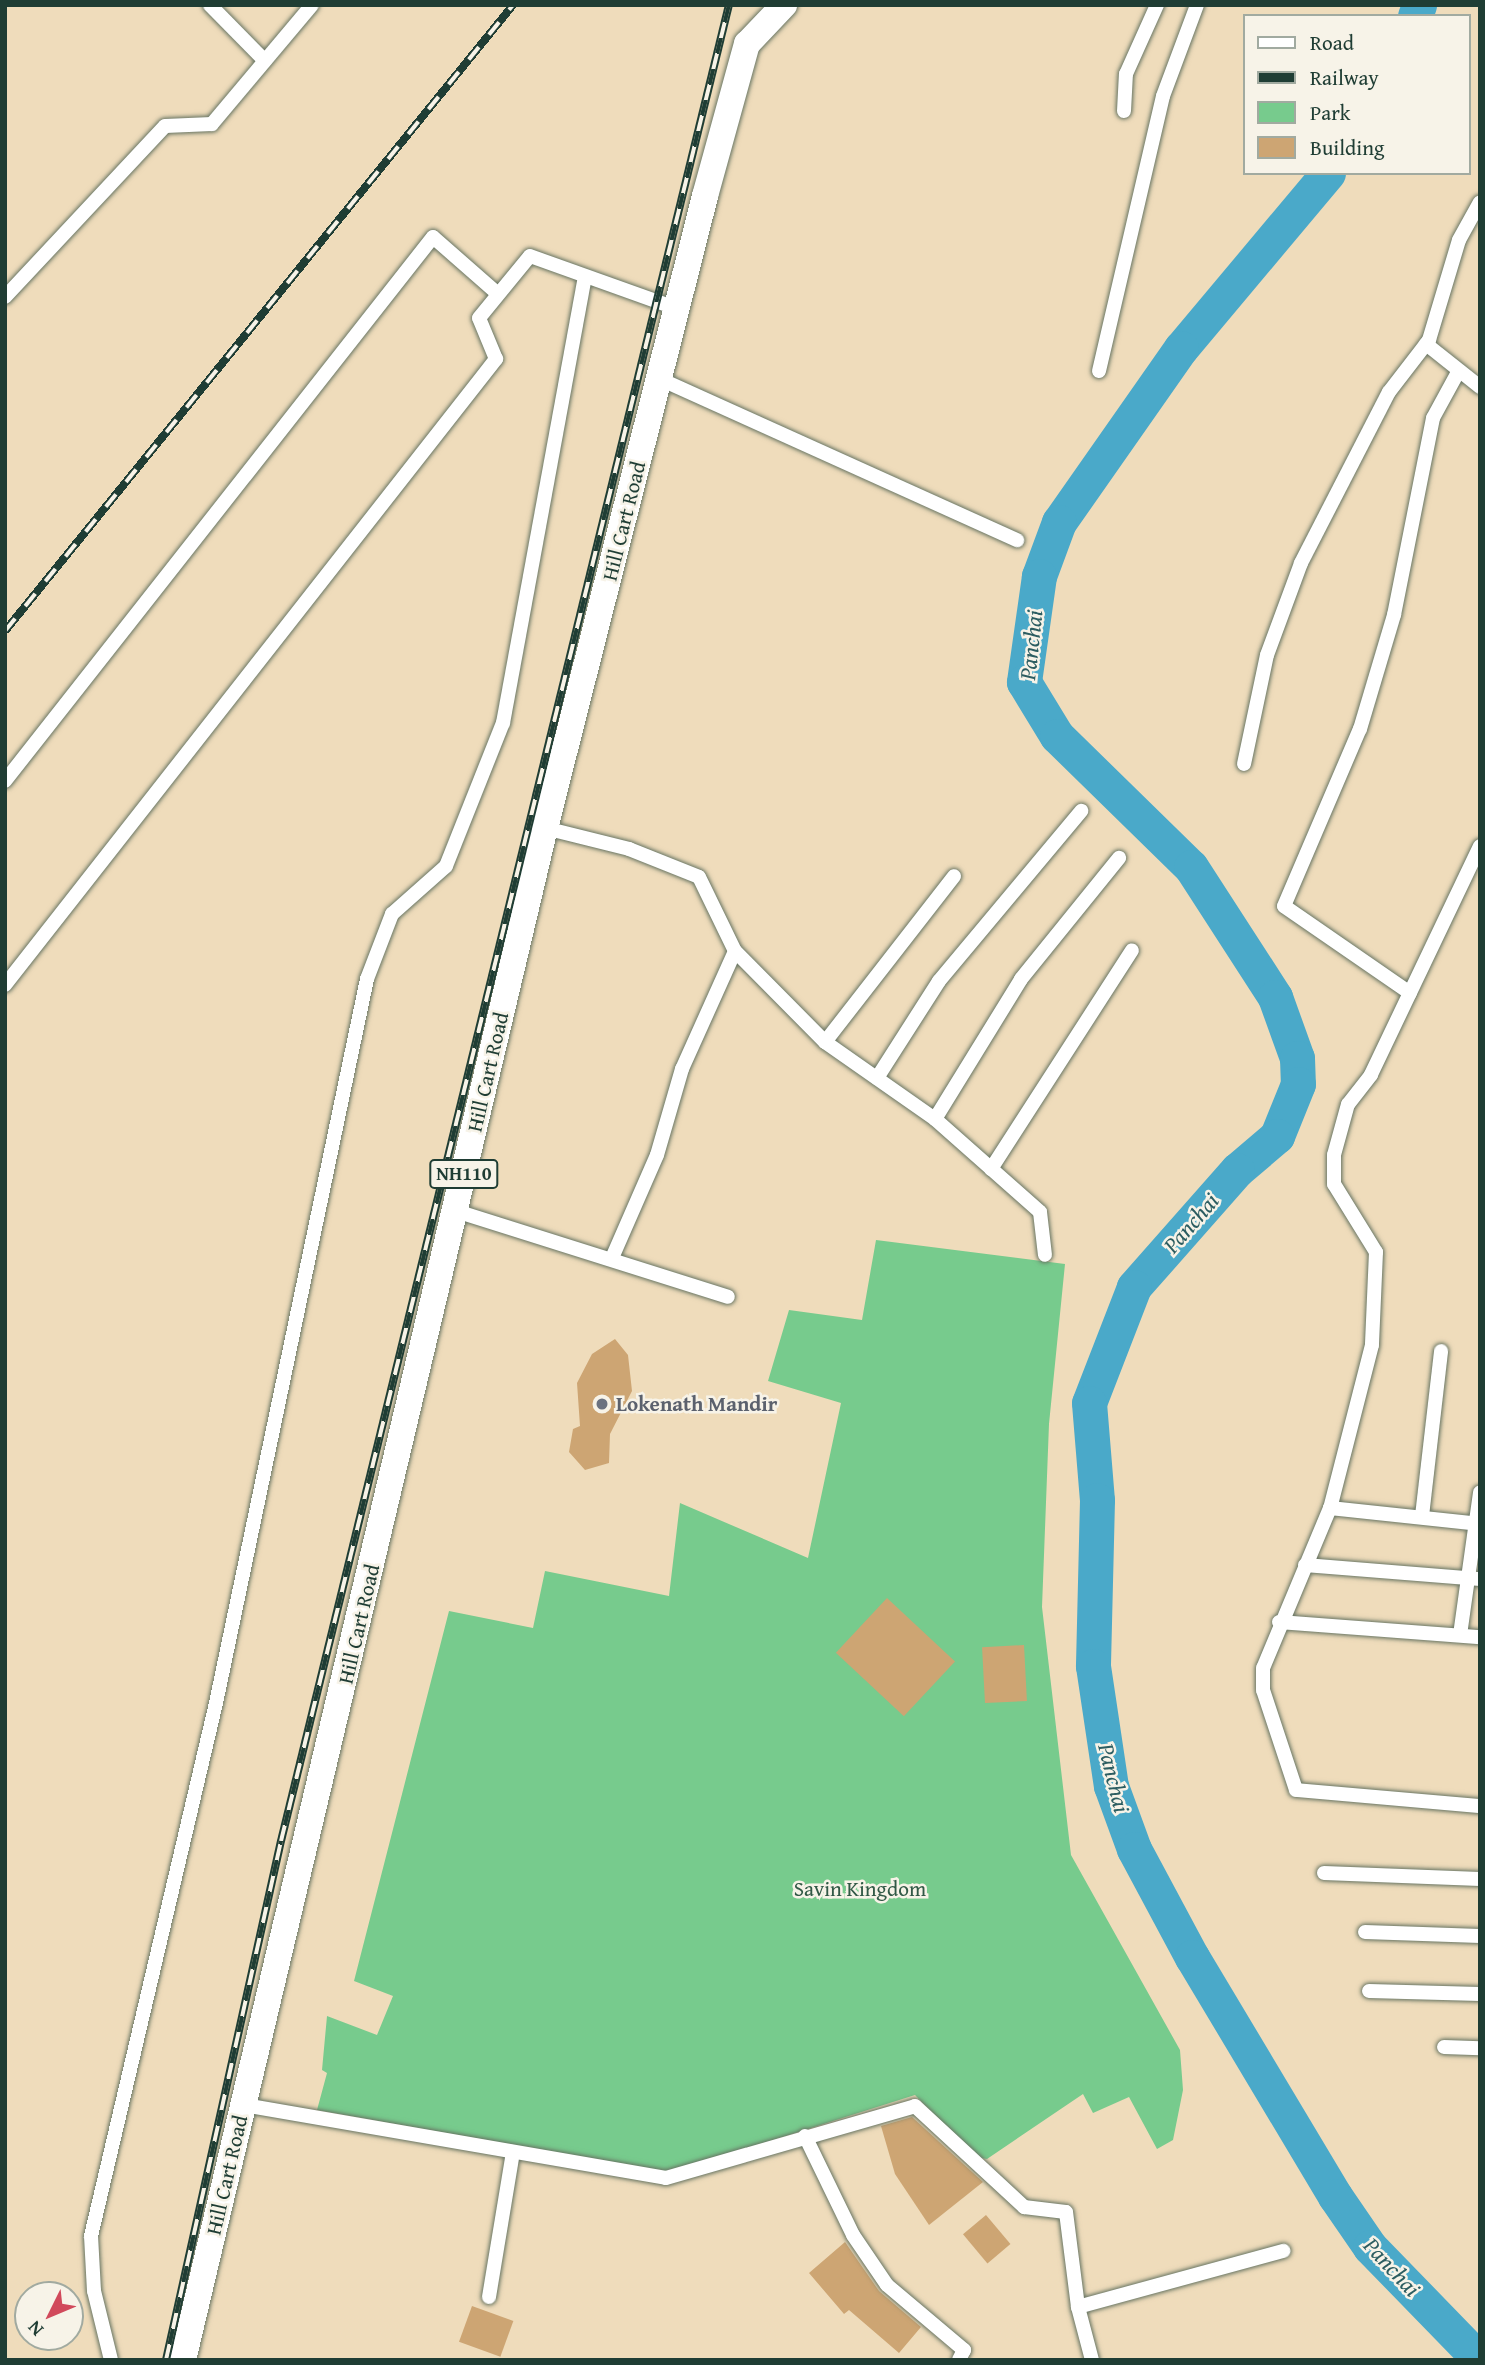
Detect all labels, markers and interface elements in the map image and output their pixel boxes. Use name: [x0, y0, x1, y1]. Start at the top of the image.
legend: [1244, 14, 1471, 175]
text: Road: [1310, 27, 1354, 58]
text: Railway: [1310, 62, 1379, 93]
text: Park: [1310, 97, 1351, 128]
text: Building: [1310, 132, 1384, 163]
street label: Hill Cart Road: [597, 459, 651, 583]
water label: Panchai: [1014, 609, 1048, 681]
street label: Hill Cart Road: [462, 1010, 514, 1134]
road number: NH110: [429, 1158, 499, 1190]
water label: Panchai: [1157, 1187, 1225, 1259]
place label: Lokenath Mandir: [616, 1391, 778, 1417]
marker: Lokenath Mandir: [594, 1396, 610, 1412]
street label: Hill Cart Road: [333, 1562, 385, 1686]
water label: Panchai: [1092, 1740, 1136, 1816]
park label: Savin Kingdom: [794, 1876, 926, 1902]
street label: Hill Cart Road: [201, 2113, 253, 2237]
water label: Panchai: [1358, 2232, 1426, 2302]
north arrow: [14, 2281, 84, 2351]
text: N: [21, 2315, 50, 2343]

